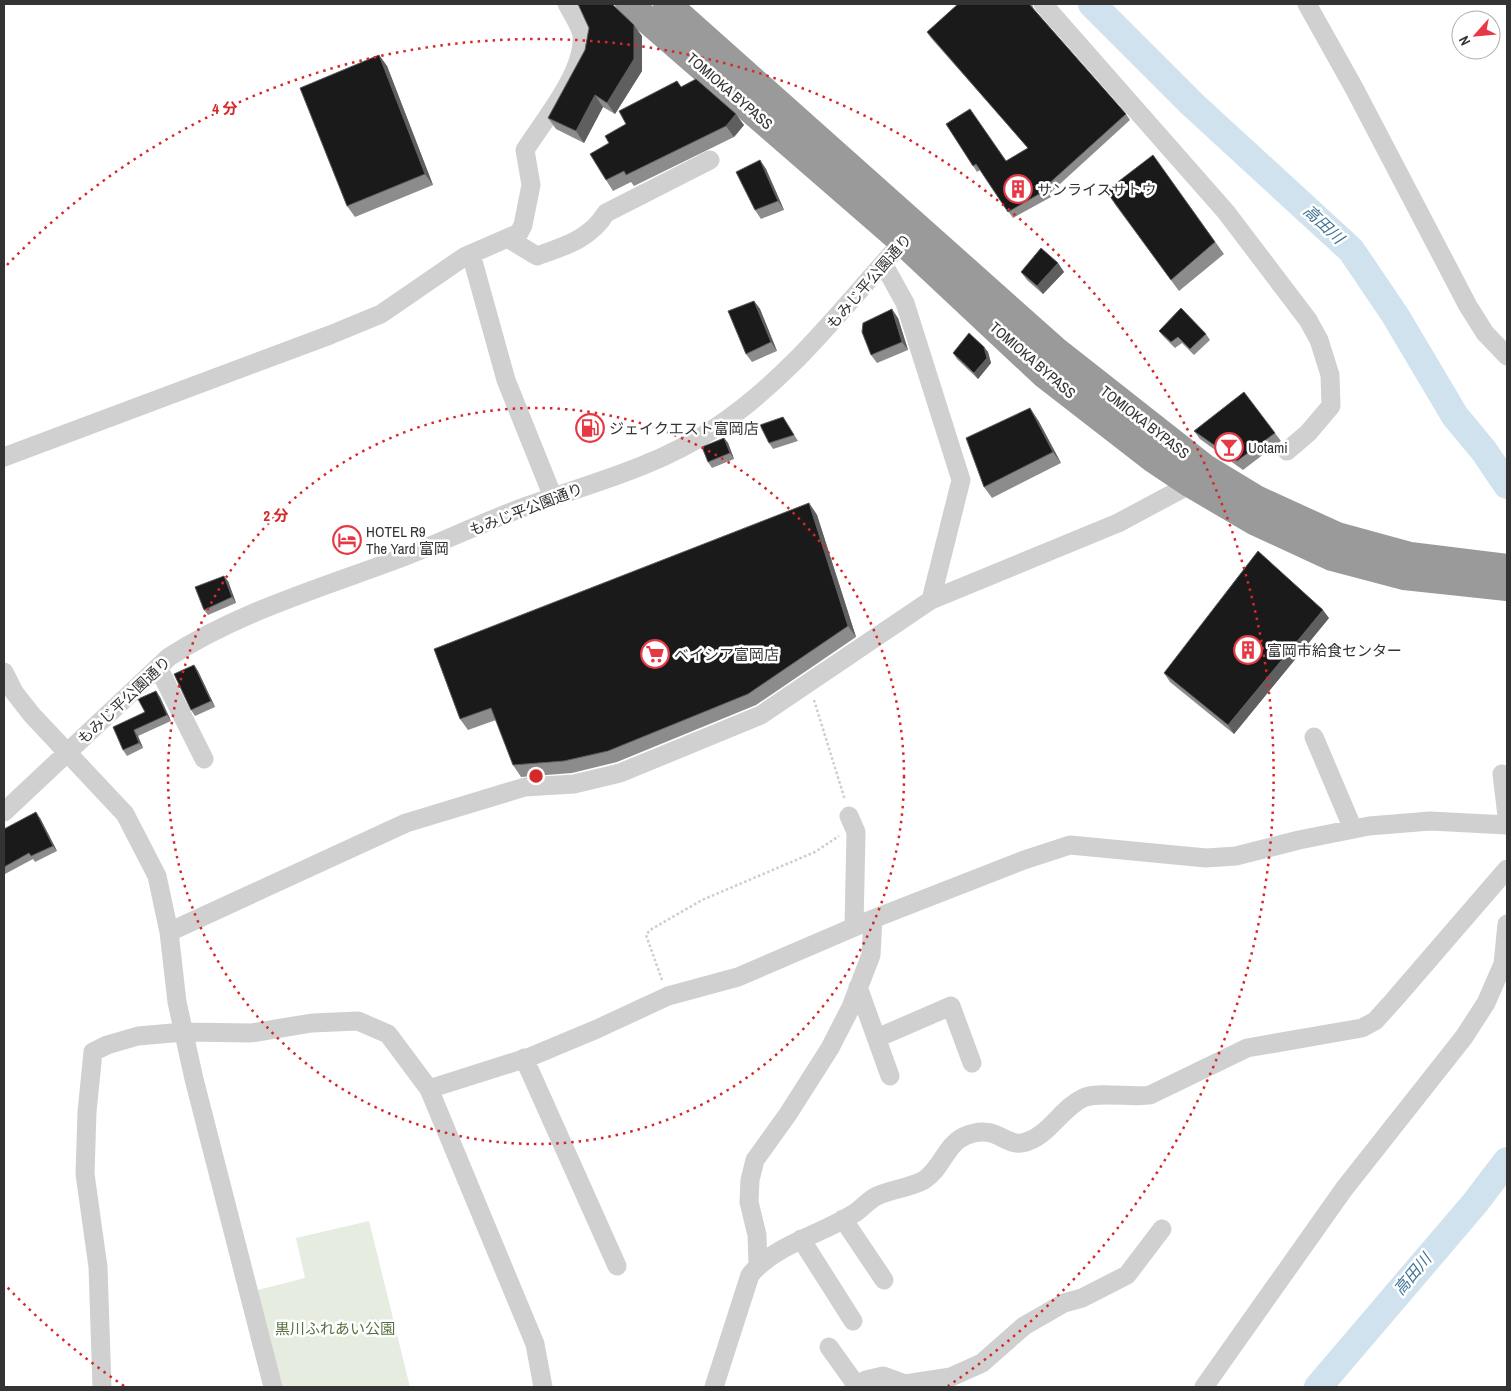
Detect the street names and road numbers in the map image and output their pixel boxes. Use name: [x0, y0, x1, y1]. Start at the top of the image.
street label: TOMIOKA BYPASS: [683, 48, 777, 134]
street label: もみじ平公園通り: [822, 229, 916, 333]
street label: TOMIOKA BYPASS: [986, 317, 1080, 403]
street label: TOMIOKA BYPASS: [1096, 381, 1194, 463]
street label: もみじ平公園通り: [466, 478, 586, 540]
street label: もみじ平公園通り: [73, 651, 175, 749]

